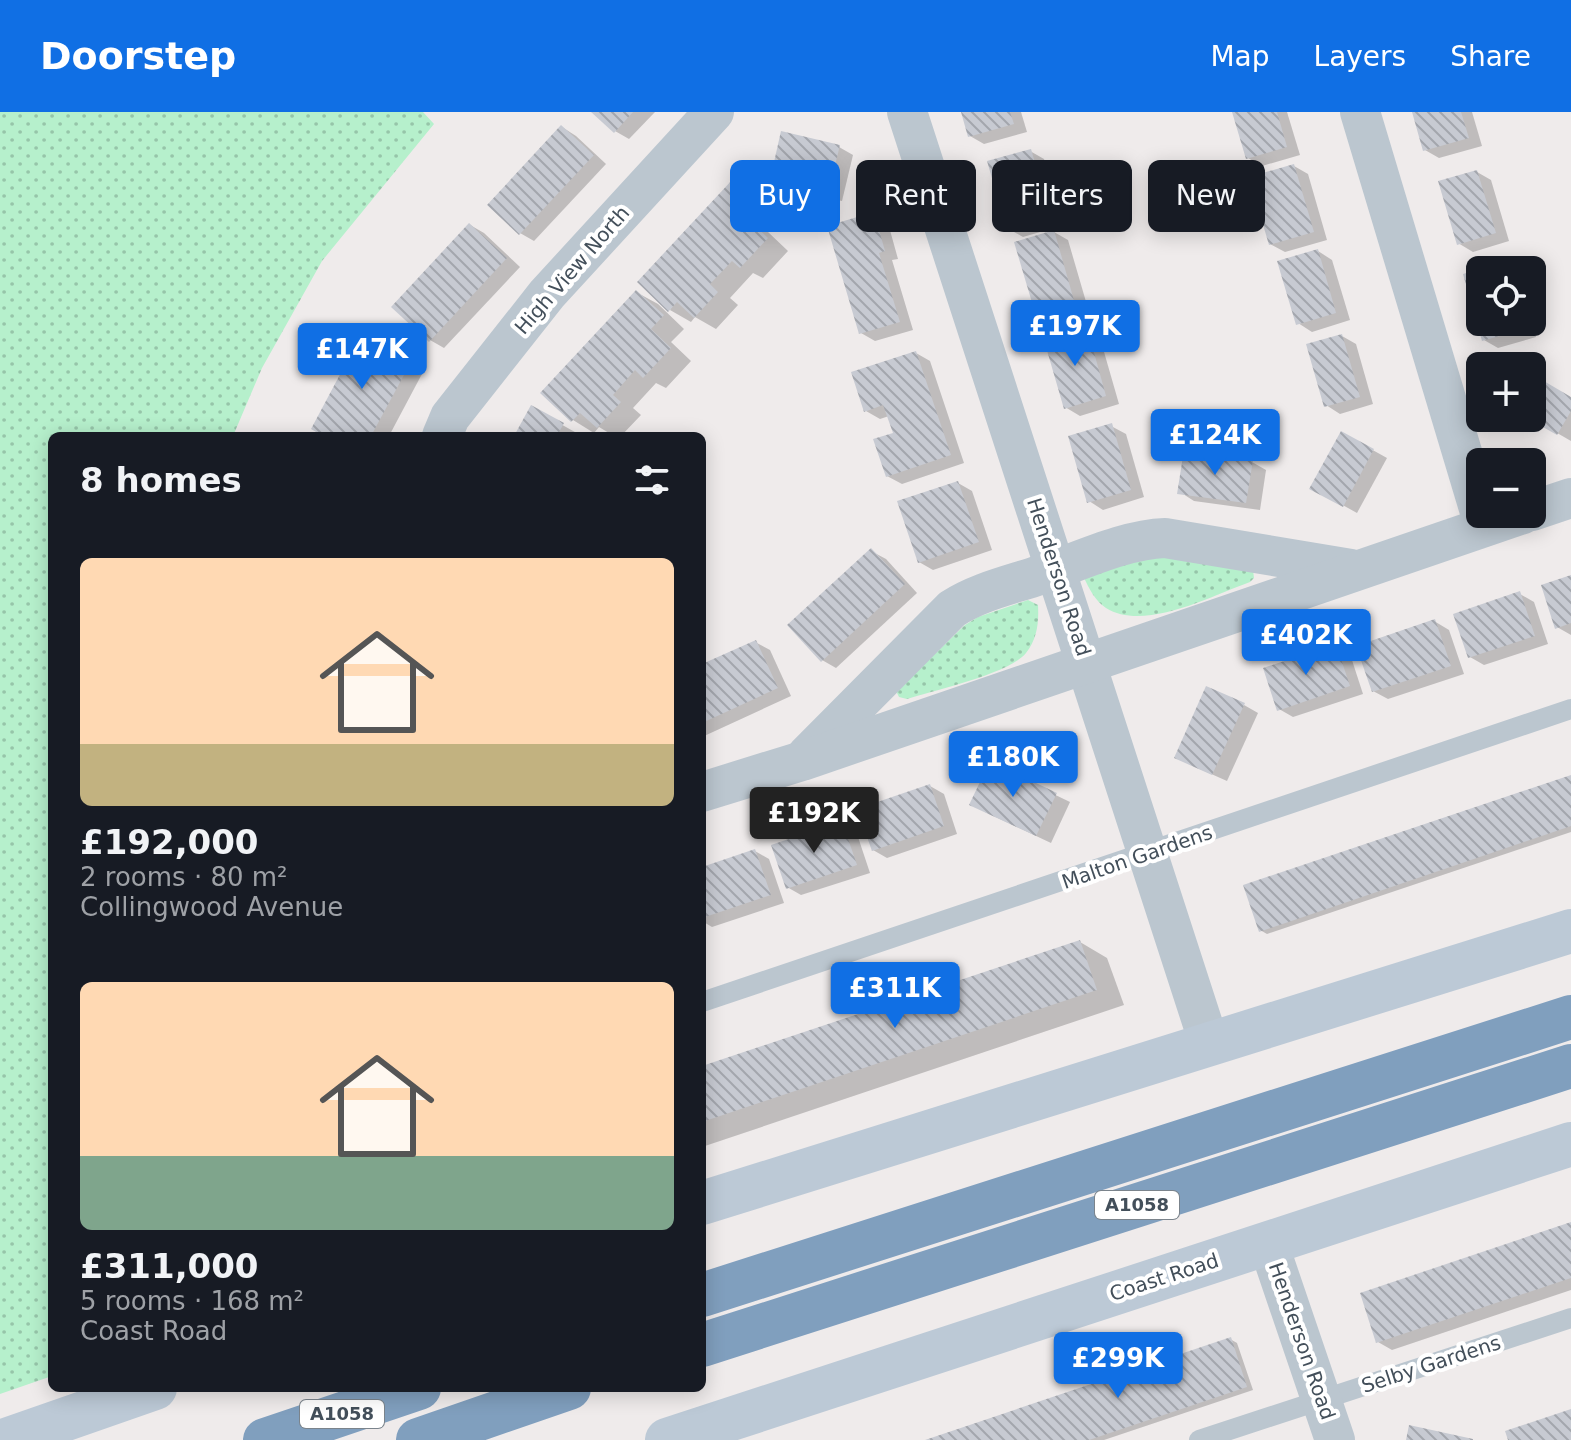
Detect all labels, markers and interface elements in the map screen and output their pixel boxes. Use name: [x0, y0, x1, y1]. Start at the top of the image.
text: Doorstep: [40, 34, 236, 78]
text: Map: [1210, 40, 1270, 73]
text: Layers: [1314, 40, 1406, 73]
text: Share: [1450, 40, 1531, 73]
chip: Buy: [730, 160, 840, 232]
chip: Rent: [856, 160, 976, 232]
chip: Filters: [992, 160, 1132, 232]
chip: New: [1148, 160, 1265, 232]
street label: High View North: [510, 201, 634, 339]
map controls: [1466, 256, 1546, 528]
button: locate: [1466, 256, 1546, 336]
pin: £197K: [1019, 300, 1131, 368]
text: £197K: [1029, 311, 1121, 341]
pin: £147K: [306, 323, 418, 391]
text: £147K: [316, 334, 408, 364]
button: +: [1466, 352, 1546, 432]
pin: £124K: [1159, 409, 1271, 477]
text: £124K: [1169, 420, 1261, 450]
button: −: [1466, 448, 1546, 528]
icon: filters: [630, 458, 674, 502]
text: 8 homes: [80, 460, 242, 500]
street label: Henderson Road: [1022, 495, 1096, 659]
pin: £402K: [1250, 609, 1362, 677]
icon: home: [305, 610, 449, 754]
text: £402K: [1260, 620, 1352, 650]
pin: £180K: [957, 731, 1069, 799]
text: £180K: [967, 742, 1059, 772]
pin: £192K: [758, 787, 870, 855]
text: £192K: [768, 798, 860, 828]
street label: Malton Gardens: [1058, 820, 1216, 894]
text: £192,000: [80, 822, 259, 862]
text: 2 rooms · 80 m²: [80, 862, 288, 892]
text: Collingwood Avenue: [80, 892, 343, 922]
pin: £311K: [839, 962, 951, 1030]
text: £311K: [849, 973, 941, 1003]
icon: home: [305, 1034, 449, 1178]
road number: A1058: [1095, 1191, 1179, 1219]
text: £311,000: [80, 1246, 259, 1286]
street label: Coast Road: [1106, 1248, 1222, 1306]
street label: Henderson Road: [1264, 1259, 1340, 1423]
text: 5 rooms · 168 m²: [80, 1286, 304, 1316]
text: Coast Road: [80, 1316, 227, 1346]
street label: Selby Gardens: [1358, 1330, 1504, 1398]
pin: £299K: [1062, 1332, 1174, 1400]
text: £299K: [1072, 1343, 1164, 1373]
road number: A1058: [300, 1400, 384, 1428]

